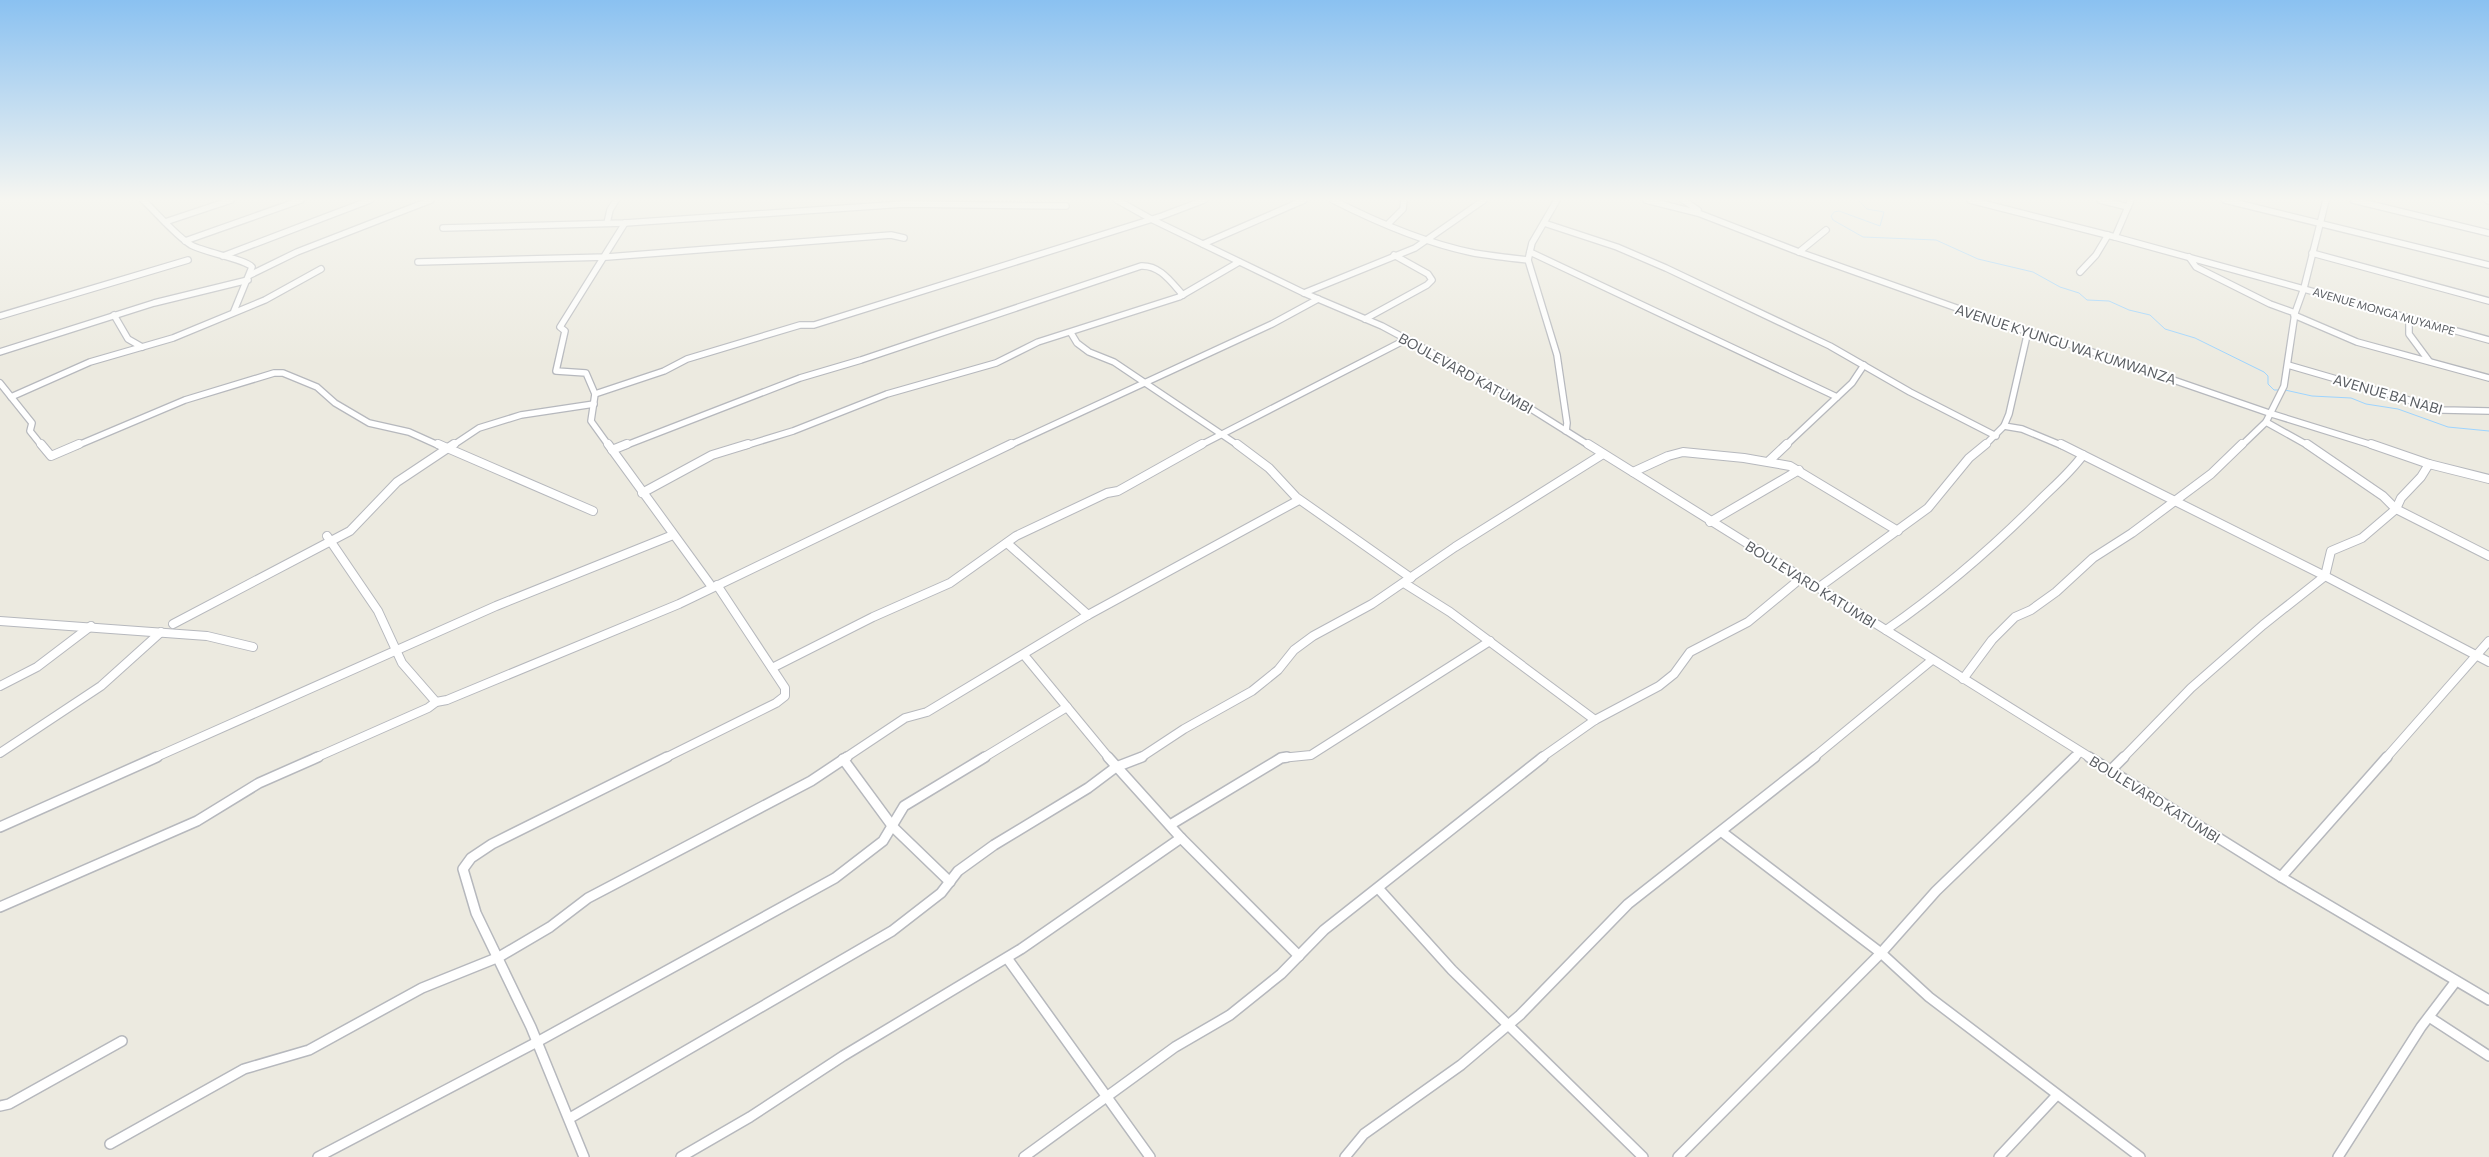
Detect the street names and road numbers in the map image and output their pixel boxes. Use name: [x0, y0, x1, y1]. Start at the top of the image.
street label: AVENUE MONGA MUYAMPE: [2311, 284, 2457, 338]
street label: AVENUE KYUNGU WA KUMWANZA: [1953, 300, 2179, 388]
street label: BOULEVARD KATUMBI: [1396, 329, 1536, 417]
street label: AVENUE BA NABI: [2331, 370, 2445, 418]
street label: BOULEVARD KATUMBI: [1743, 537, 1879, 631]
street label: BOULEVARD KATUMBI: [2087, 752, 2223, 846]

